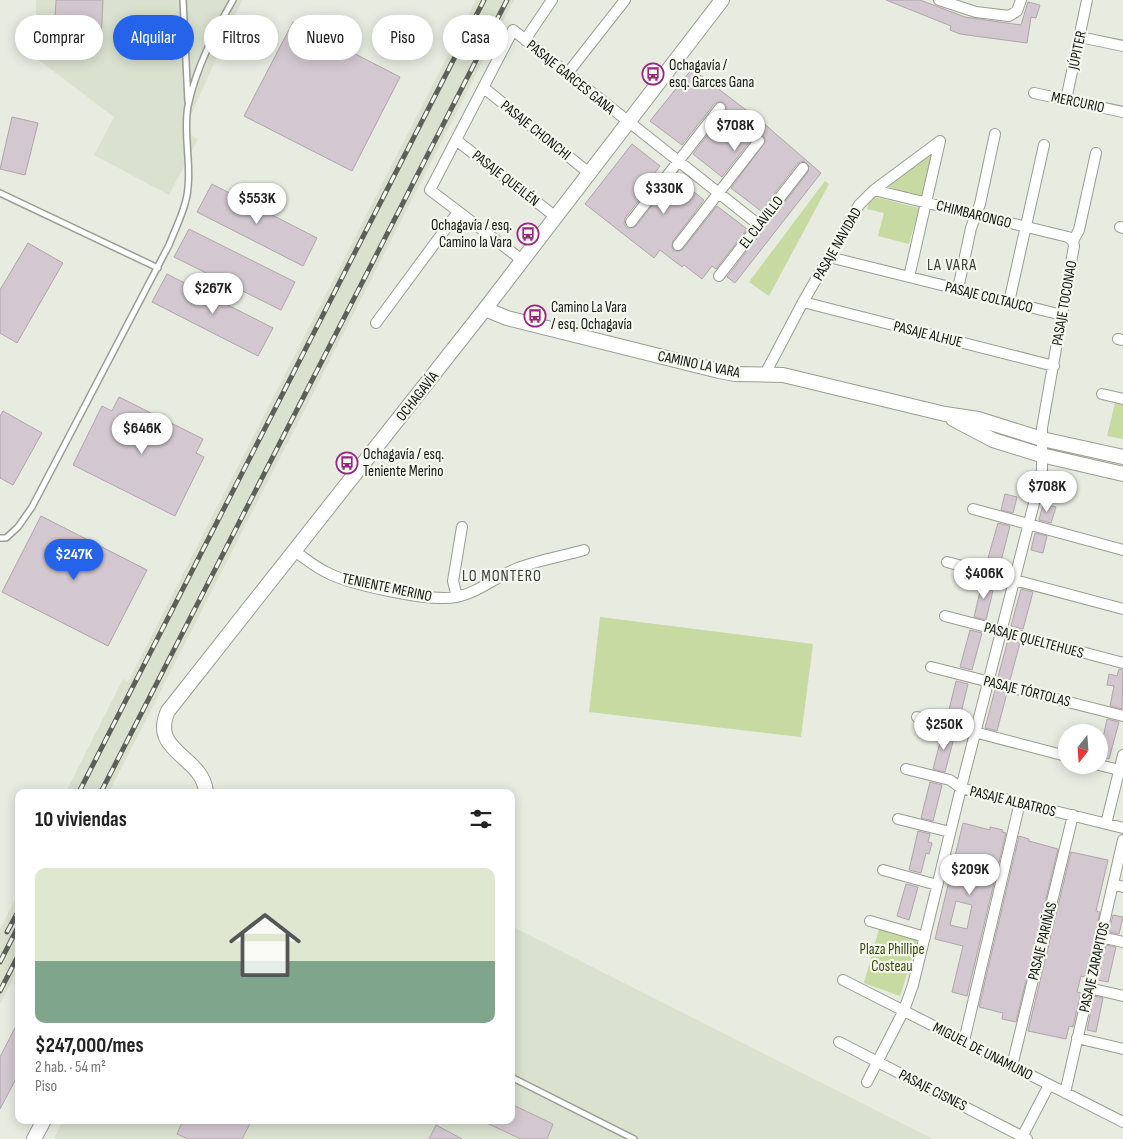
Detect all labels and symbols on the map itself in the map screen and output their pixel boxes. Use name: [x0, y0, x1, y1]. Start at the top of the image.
street label: JÚPITER: [1064, 29, 1091, 72]
street label: PASAJE GARCES GANA: [523, 36, 619, 119]
place label: Ochagavía / esq. Garces Gana: [669, 56, 754, 92]
bus stop icon: Ochagavía / esq. Garces Gana: [641, 62, 665, 86]
street label: MERCURIO: [1050, 88, 1106, 117]
street label: PASAJE CHONCHI: [497, 96, 575, 164]
pin: $708K: [700, 110, 770, 152]
street label: PASAJE QUEILÉN: [468, 146, 543, 211]
pin: $330K: [629, 172, 699, 215]
pin: $553K: [222, 182, 292, 225]
street label: EL CLAVILLO: [735, 192, 788, 252]
street label: CHIMBARONGO: [934, 196, 1013, 233]
street label: PASAJE NAVIDAD: [809, 204, 866, 284]
place label: Ochagavía / esq. Camino la Vara: [431, 216, 512, 252]
bus stop icon: Ochagavía / esq. Camino la Vara: [516, 222, 540, 246]
district label: LA VARA: [927, 256, 977, 275]
street label: PASAJE TOCONAO: [1048, 259, 1081, 347]
pin: $267K: [178, 272, 248, 315]
street label: PASAJE COLTAUCO: [943, 277, 1035, 318]
place label: Camino La Vara / esq. Ochagavía: [551, 298, 632, 334]
bus stop icon: Camino La Vara / esq. Ochagavía: [523, 304, 547, 328]
street label: PASAJE ALHUE: [891, 317, 964, 352]
street label: CAMINO LA VARA: [656, 347, 742, 383]
street label: OCHAGAVÍA: [392, 367, 443, 425]
pin: $646K: [107, 412, 177, 455]
place label: Ochagavía / esq. Teniente Merino: [363, 445, 444, 481]
bus stop icon: Ochagavía / esq. Teniente Merino: [335, 451, 359, 475]
pin: $708K: [1012, 470, 1082, 513]
pin: $247K: [39, 538, 109, 581]
pin: $406K: [949, 558, 1019, 600]
district label: LO MONTERO: [462, 567, 542, 586]
street label: TENIENTE MERINO: [340, 569, 434, 606]
street label: PASAJE QUELTEHUES: [982, 618, 1086, 663]
street label: PASAJE TÓRTOLAS: [982, 672, 1072, 711]
pin: $250K: [909, 708, 979, 751]
north arrow: [1058, 724, 1108, 774]
street label: PASAJE ALBATROS: [968, 782, 1058, 821]
pin: $209K: [935, 854, 1005, 896]
street label: PASAJE PARIÑAS: [1024, 900, 1061, 982]
street label: PASAJE ZARAPITOS: [1075, 920, 1114, 1014]
park label: Plaza Phillipe Costeau: [860, 940, 924, 976]
street label: MIGUEL DE UNAMUNO: [930, 1018, 1036, 1085]
street label: PASAJE CISNES: [895, 1065, 970, 1116]

